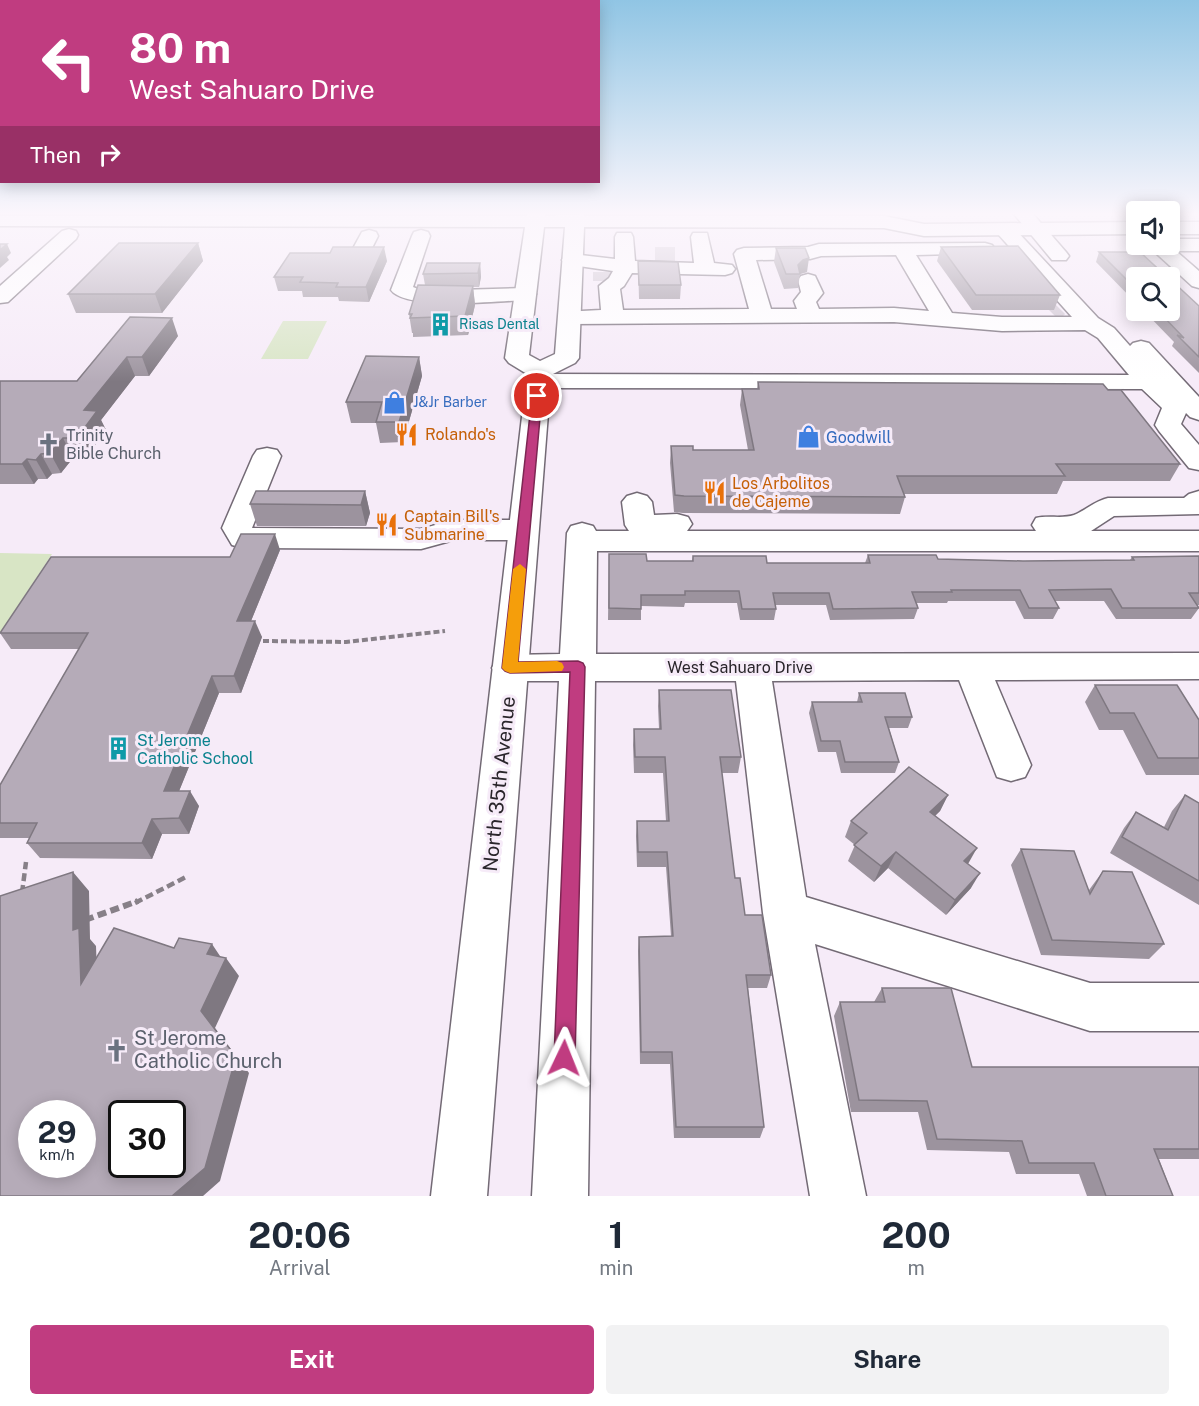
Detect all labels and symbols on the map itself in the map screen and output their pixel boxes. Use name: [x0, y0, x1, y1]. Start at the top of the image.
building icon: Risas Dental: [428, 311, 454, 337]
place label: Risas Dental: [459, 316, 540, 332]
pin: [511, 370, 562, 421]
shop icon: J&Jr Barber: [382, 389, 408, 415]
place label: J&Jr Barber: [413, 394, 487, 410]
restaurant icon: Rolando's: [394, 421, 420, 447]
shop icon: Goodwill: [795, 424, 821, 450]
place label: Rolando's: [425, 425, 496, 444]
place label: Trinity Bible Church: [66, 426, 161, 463]
place label: Goodwill: [826, 428, 892, 447]
church icon: Trinity Bible Church: [35, 431, 61, 457]
place label: Los Arbolitos de Cajeme: [732, 474, 830, 511]
restaurant icon: Los Arbolitos de Cajeme: [701, 479, 727, 505]
place label: Captain Bill's Submarine: [404, 507, 500, 544]
restaurant icon: Captain Bill's Submarine: [373, 512, 399, 538]
street label: West Sahuaro Drive: [667, 658, 813, 677]
street label: North 35th Avenue: [478, 695, 520, 873]
place label: St Jerome Catholic School: [137, 731, 254, 768]
building icon: St Jerome Catholic School: [106, 736, 132, 762]
place label: St Jerome Catholic Church: [134, 1026, 282, 1073]
position arrow: [532, 1026, 596, 1090]
church icon: St Jerome Catholic Church: [103, 1037, 129, 1063]
speed limit sign: 30: [108, 1100, 186, 1178]

